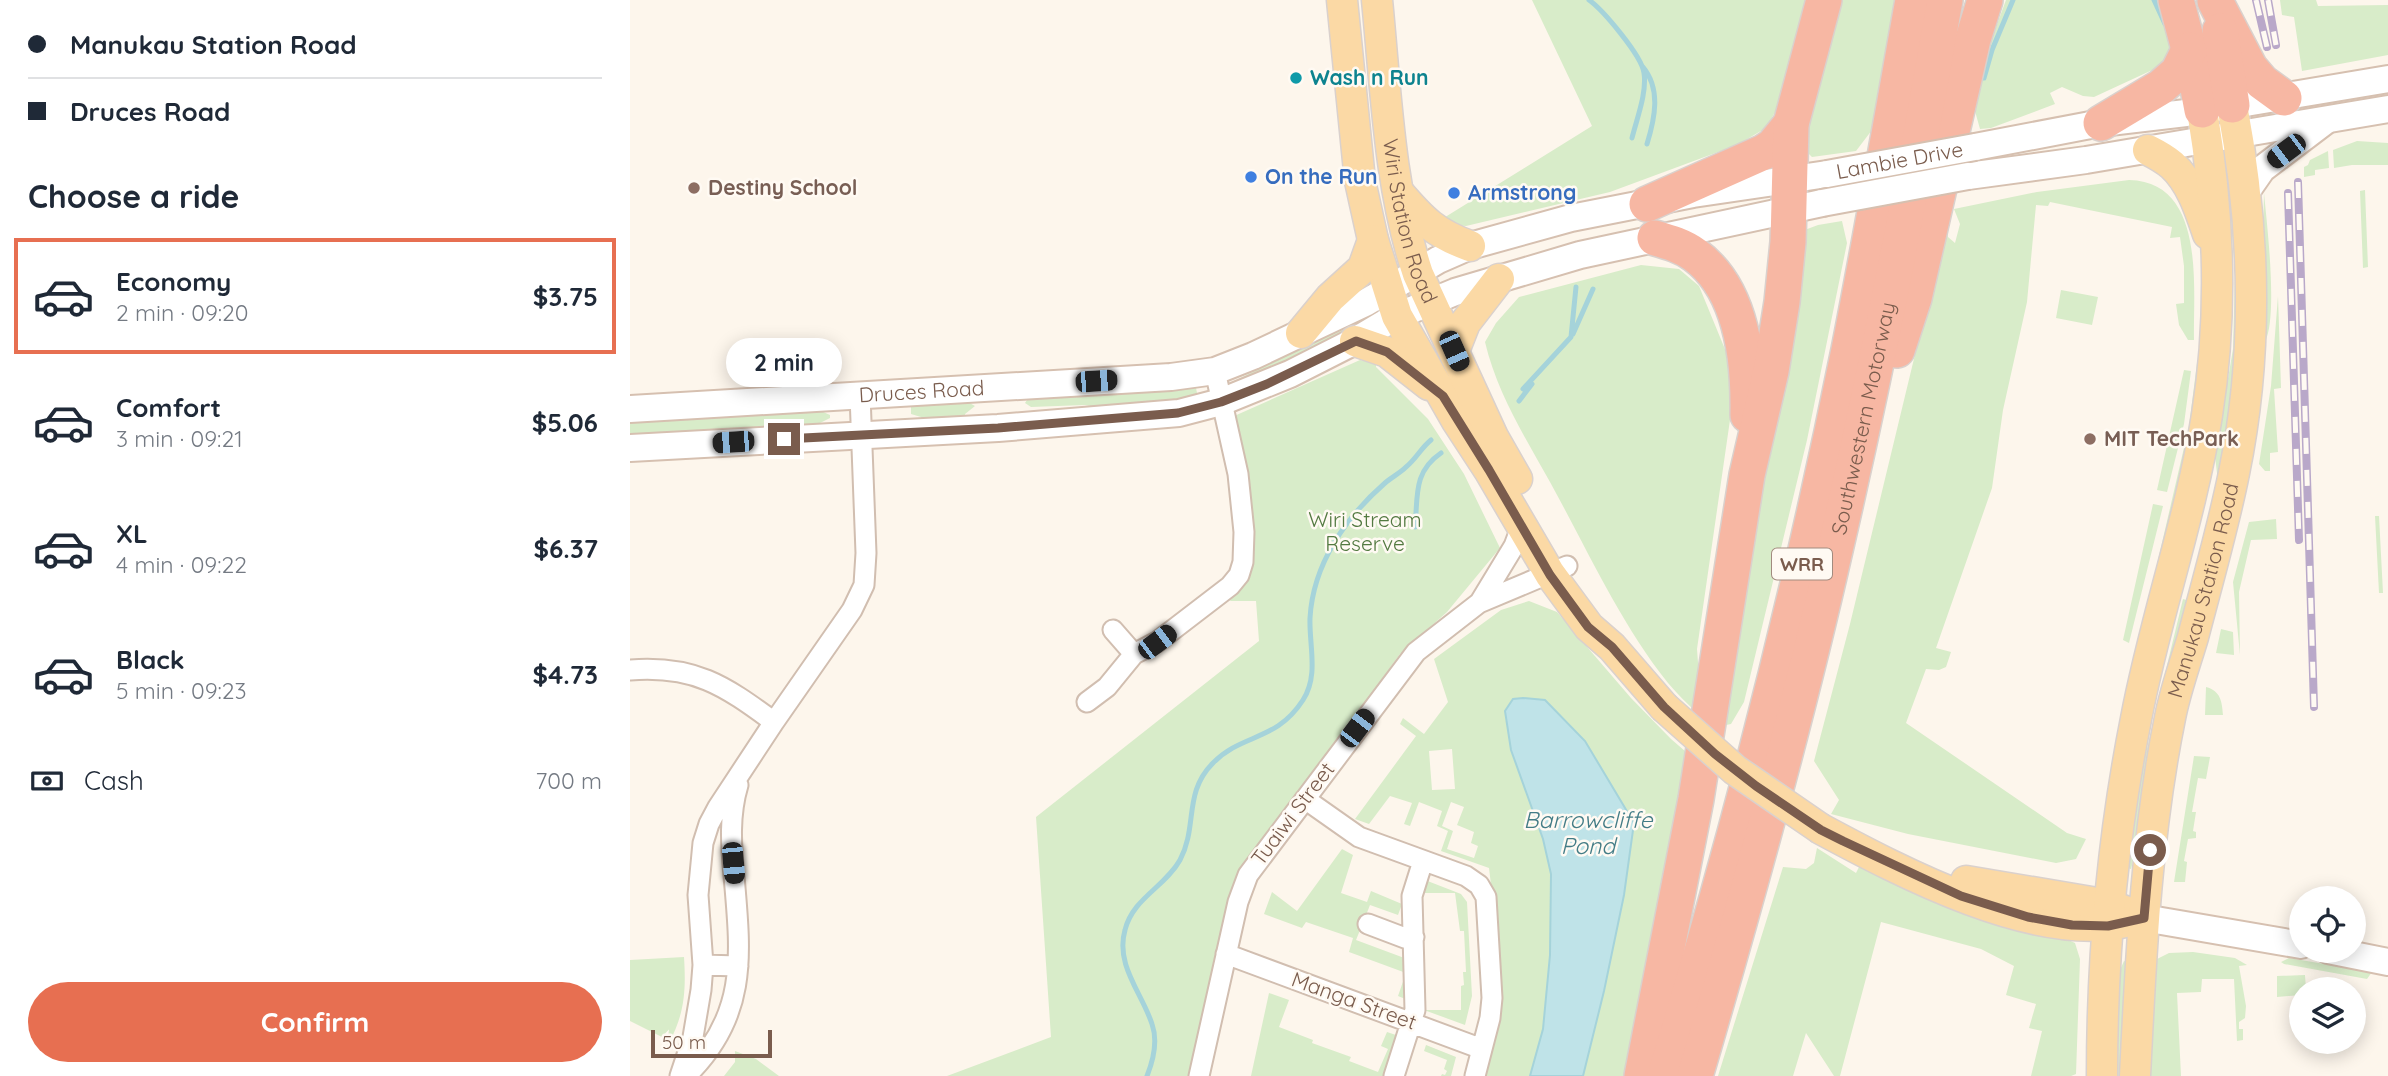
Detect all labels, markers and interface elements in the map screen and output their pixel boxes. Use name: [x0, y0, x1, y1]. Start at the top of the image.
text: Manukau Station Road: [70, 28, 357, 61]
place label: Wash n Run: [1310, 64, 1429, 90]
marker: Wash n Run: [1288, 70, 1304, 86]
text: Druces Road: [70, 95, 230, 128]
car: [2263, 130, 2310, 172]
street label: Lambie Drive: [1834, 135, 1965, 184]
street label: Wiri Station Road: [1378, 137, 1444, 307]
place label: On the Run: [1265, 163, 1378, 189]
marker: On the Run: [1243, 169, 1259, 185]
place label: Destiny School: [708, 174, 858, 200]
text: Choose a ride: [28, 176, 240, 216]
place label: Armstrong: [1468, 179, 1576, 205]
marker: Destiny School: [686, 180, 702, 196]
marker: Armstrong: [1446, 185, 1462, 201]
icon: car: [32, 265, 95, 328]
text: Economy: [116, 265, 231, 298]
text: $3.75: [533, 280, 598, 313]
text: 2 min · 09:20: [116, 298, 249, 327]
street label: Southwestern Motorway: [1825, 300, 1900, 537]
car: [1436, 328, 1473, 374]
callout: 2 min: [726, 338, 842, 386]
text: 2 min: [754, 348, 814, 377]
car: [1075, 369, 1118, 393]
street label: Druces Road: [858, 374, 985, 407]
icon: car: [32, 391, 95, 454]
text: Comfort: [116, 391, 221, 424]
text: $5.06: [532, 406, 598, 439]
route end: [768, 423, 800, 455]
text: 3 min · 09:21: [116, 424, 243, 453]
place label: MIT TechPark: [2104, 425, 2239, 451]
car: [712, 430, 755, 454]
marker: MIT TechPark: [2082, 431, 2098, 447]
street label: Manukau Station Road: [2161, 480, 2244, 701]
park label: Wiri Stream Reserve: [1308, 506, 1422, 556]
icon: car: [32, 517, 95, 580]
text: XL: [116, 517, 148, 550]
text: $6.37: [533, 532, 598, 565]
road number: WRR: [1772, 548, 1832, 580]
text: 4 min · 09:22: [116, 550, 247, 579]
car: [1134, 621, 1181, 663]
icon: car: [32, 643, 95, 706]
text: Black: [116, 643, 185, 676]
text: $4.73: [532, 658, 598, 691]
text: 5 min · 09:23: [116, 676, 247, 705]
car: [1336, 705, 1379, 751]
street label: Tuaiwi Street: [1245, 757, 1340, 870]
icon: cash: [28, 762, 66, 800]
text: Cash: [84, 764, 144, 797]
text: 700 m: [536, 766, 602, 795]
water label: Barrowcliffe Pond: [1524, 805, 1653, 860]
route start: [2134, 834, 2166, 866]
car: [721, 841, 746, 885]
map controls: [2289, 886, 2366, 1054]
button: locate: [2289, 886, 2366, 963]
street label: Manga Street: [1288, 965, 1420, 1035]
button: layers: [2289, 977, 2366, 1054]
button: Confirm: [28, 982, 602, 1062]
scale bar: [651, 1027, 772, 1059]
text: 50 m: [662, 1030, 706, 1054]

